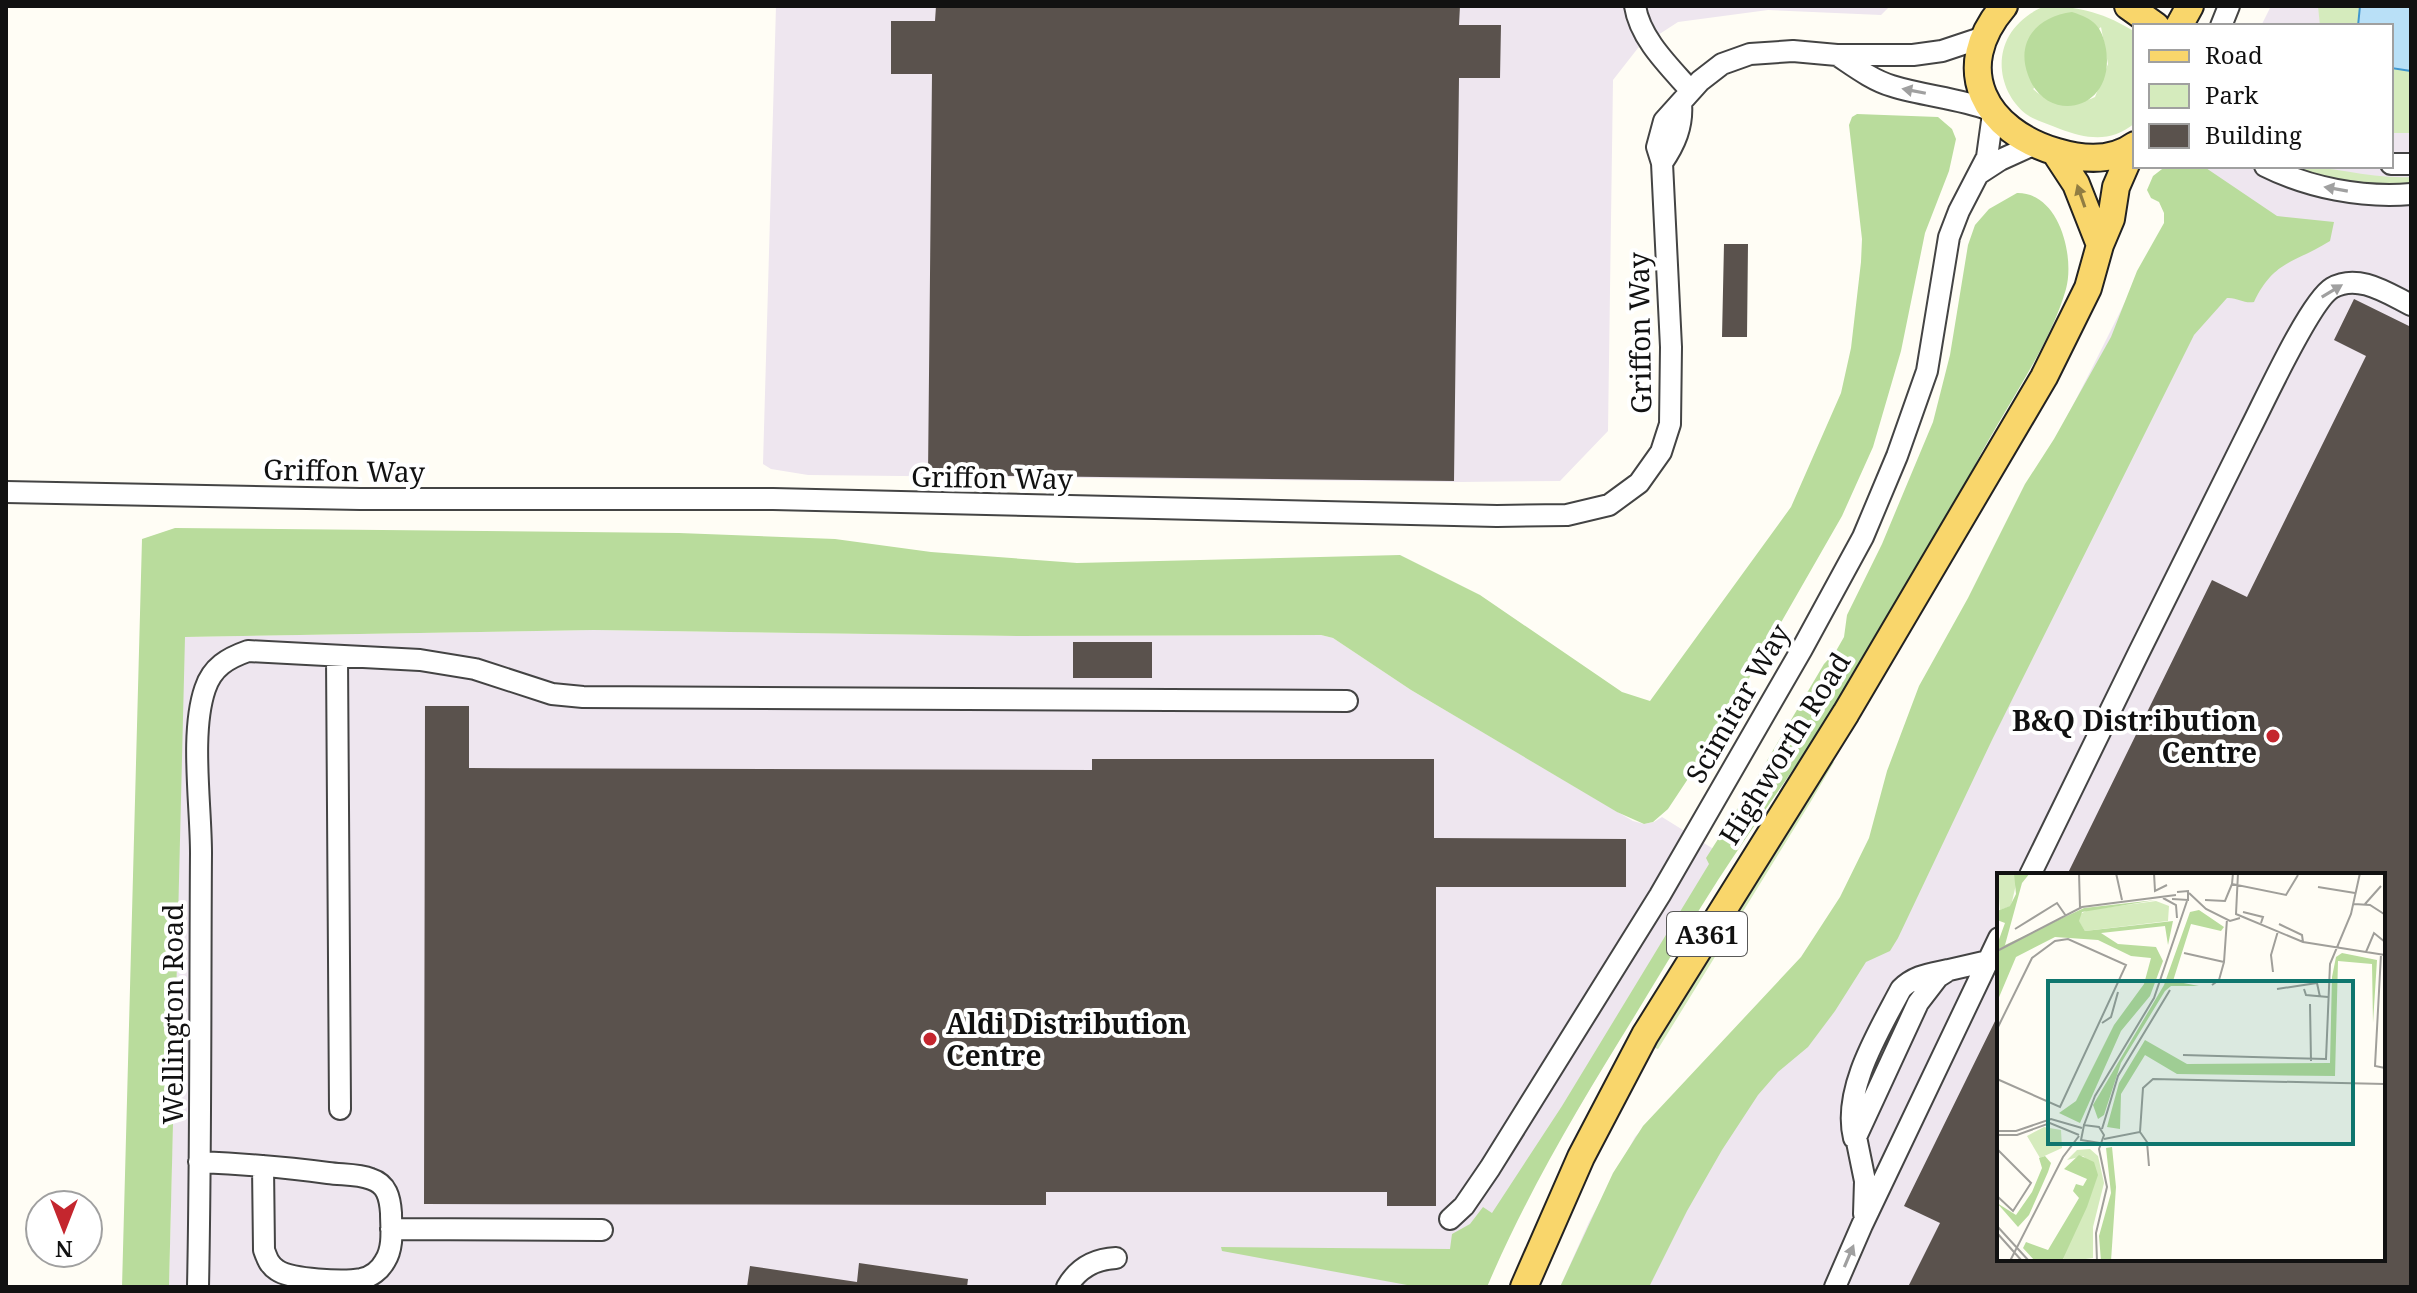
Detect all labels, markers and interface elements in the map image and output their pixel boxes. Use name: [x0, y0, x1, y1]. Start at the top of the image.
legend: [2133, 24, 2393, 168]
text: Road: [2205, 38, 2263, 71]
text: Park: [2205, 78, 2259, 111]
one-way arrow: [1901, 84, 1926, 96]
text: Building: [2205, 118, 2302, 151]
one-way arrow: [2323, 183, 2348, 195]
one-way arrow: [2074, 184, 2086, 208]
street label: Griffon Way: [1619, 252, 1659, 414]
one-way arrow: [2321, 284, 2344, 299]
street label: Griffon Way: [263, 450, 425, 490]
street label: Griffon Way: [911, 457, 1073, 497]
street label: Scimitar Way: [1676, 616, 1798, 790]
street label: Highworth Road: [1710, 645, 1858, 851]
place label: B&Q Distribution Centre: [2012, 701, 2257, 771]
marker: B&Q Distribution Centre: [2264, 727, 2282, 745]
inset map: [1997, 873, 2385, 1261]
street label: Wellington Road: [153, 904, 191, 1124]
road number: A361: [1667, 912, 1747, 956]
place label: Aldi Distribution Centre: [946, 1004, 1187, 1074]
marker: Aldi Distribution Centre: [921, 1030, 939, 1048]
north arrow: [24, 1189, 104, 1269]
text: N: [55, 1235, 73, 1265]
one-way arrow: [1842, 1244, 1855, 1268]

